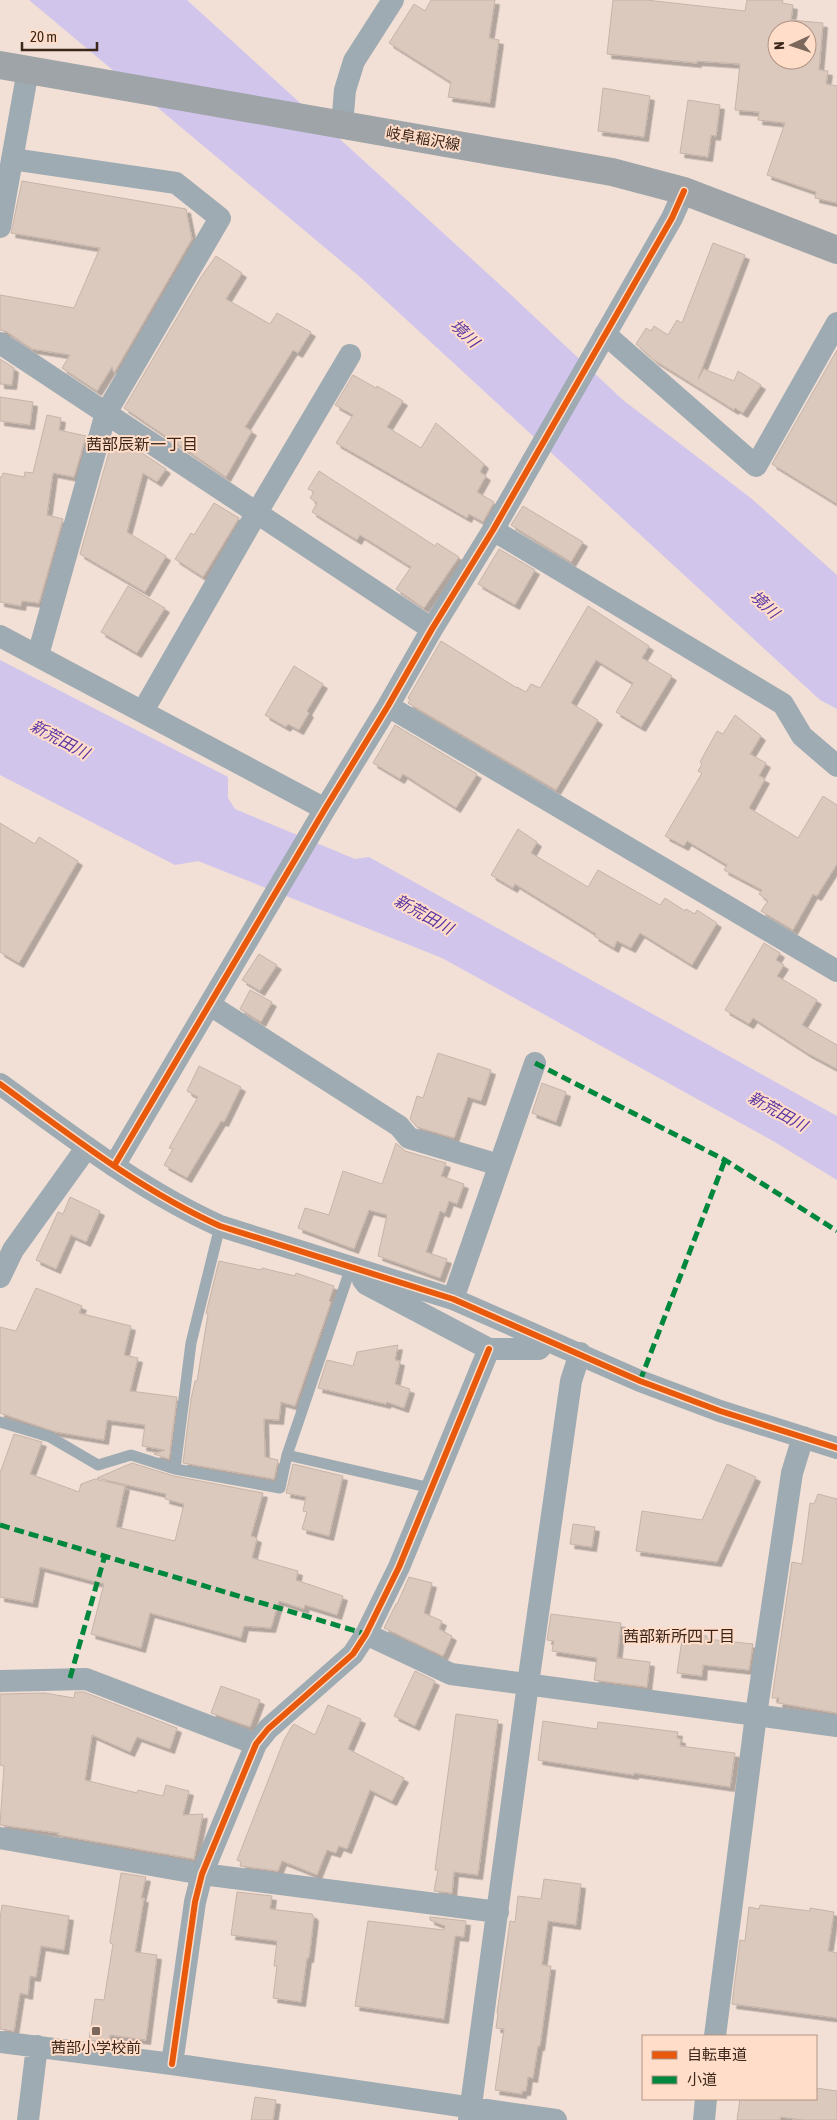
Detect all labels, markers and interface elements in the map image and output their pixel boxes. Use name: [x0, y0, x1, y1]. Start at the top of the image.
scale bar: [22, 20, 98, 52]
north arrow: [767, 20, 817, 70]
text: 20 m: [30, 28, 57, 45]
text: N: [771, 41, 787, 50]
street label: 岐阜稲沢線: [385, 124, 462, 153]
water label: 境川: [447, 316, 484, 352]
district label: 茜部辰新一丁目: [86, 435, 198, 453]
water label: 境川: [747, 587, 784, 623]
water label: 新荒田川: [28, 716, 94, 763]
water label: 新荒田川: [392, 891, 458, 938]
water label: 新荒田川: [746, 1088, 812, 1135]
district label: 茜部新所四丁目: [623, 1627, 735, 1645]
marker: 茜部小学校前: [90, 2025, 102, 2037]
legend: [642, 2035, 817, 2100]
place label: 茜部小学校前: [51, 2039, 141, 2056]
text: 自転車道: [687, 2046, 747, 2063]
text: 小道: [687, 2071, 717, 2088]

